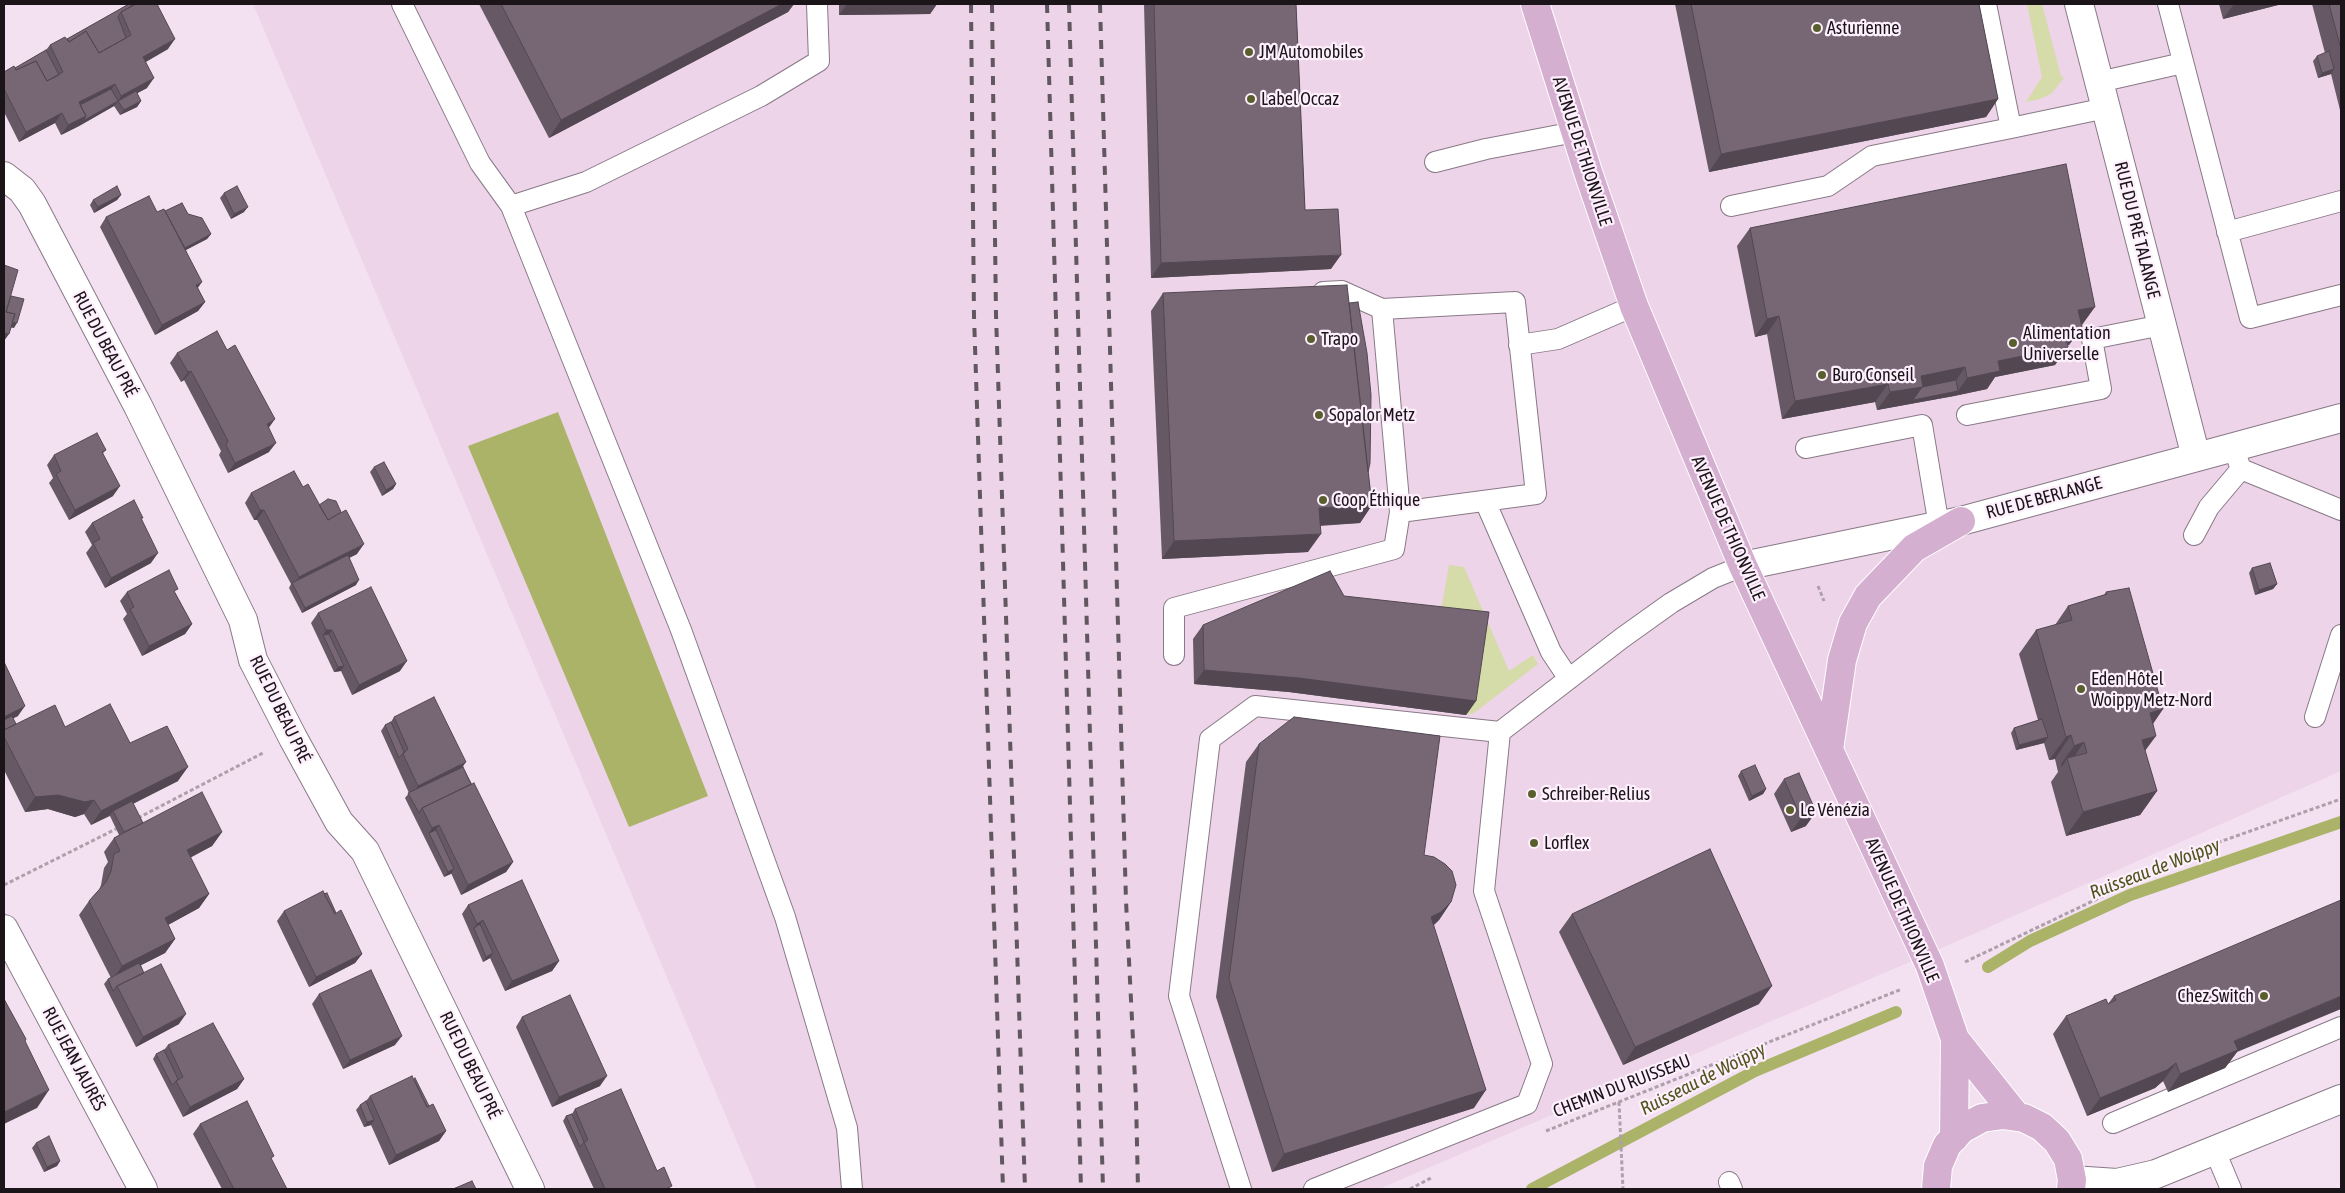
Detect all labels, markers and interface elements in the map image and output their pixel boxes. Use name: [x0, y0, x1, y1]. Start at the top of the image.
place label: Asturienne: [1827, 17, 1899, 39]
marker: Asturienne: [1811, 22, 1823, 34]
place label: JM Automobiles: [1259, 41, 1363, 63]
marker: JM Automobiles: [1243, 46, 1255, 58]
street label: AVENUE DE THIONVILLE: [1548, 74, 1616, 228]
place label: Label Occaz: [1261, 88, 1339, 110]
marker: Label Occaz: [1245, 93, 1257, 105]
street label: RUE DU PRÉ TALANGE: [2110, 159, 2164, 301]
street label: RUE DU BEAU PRÉ: [68, 287, 142, 401]
place label: Alimentation Universelle: [2023, 322, 2111, 364]
place label: Trapo: [1321, 328, 1358, 350]
marker: Trapo: [1305, 333, 1317, 345]
marker: Alimentation Universelle: [2007, 337, 2019, 349]
place label: Buro Conseil: [1832, 364, 1914, 386]
marker: Buro Conseil: [1816, 369, 1828, 381]
place label: Sopalor Metz: [1329, 404, 1415, 426]
marker: Sopalor Metz: [1313, 409, 1325, 421]
street label: AVENUE DE THIONVILLE: [1686, 453, 1770, 603]
street label: RUE DE BERLANGE: [1984, 472, 2104, 524]
place label: Coop Éthique: [1333, 489, 1420, 511]
marker: Coop Éthique: [1317, 494, 1329, 506]
street label: RUE DU BEAU PRÉ: [245, 652, 315, 766]
place label: Eden Hôtel Woippy Metz-Nord: [2091, 668, 2212, 711]
marker: Eden Hôtel Woippy Metz-Nord: [2075, 683, 2087, 695]
place label: Schreiber-Relius: [1542, 783, 1650, 805]
marker: Schreiber-Relius: [1526, 788, 1538, 800]
place label: Le Vénézia: [1800, 799, 1870, 821]
marker: Le Vénézia: [1784, 804, 1796, 816]
place label: Lorflex: [1544, 832, 1589, 854]
water label: Ruisseau de Woippy: [2087, 834, 2223, 904]
street label: AVENUE DE THIONVILLE: [1860, 835, 1944, 985]
marker: Lorflex: [1528, 837, 1540, 849]
place label: Chez Switch: [2177, 985, 2254, 1007]
marker: Chez Switch: [2258, 990, 2270, 1002]
street label: RUE JEAN JAURÈS: [38, 1003, 110, 1115]
street label: RUE DU BEAU PRÉ: [435, 1008, 505, 1122]
water label: Ruisseau de Woippy: [1636, 1038, 1770, 1120]
street label: CHEMIN DU RUISSEAU: [1550, 1050, 1694, 1122]

